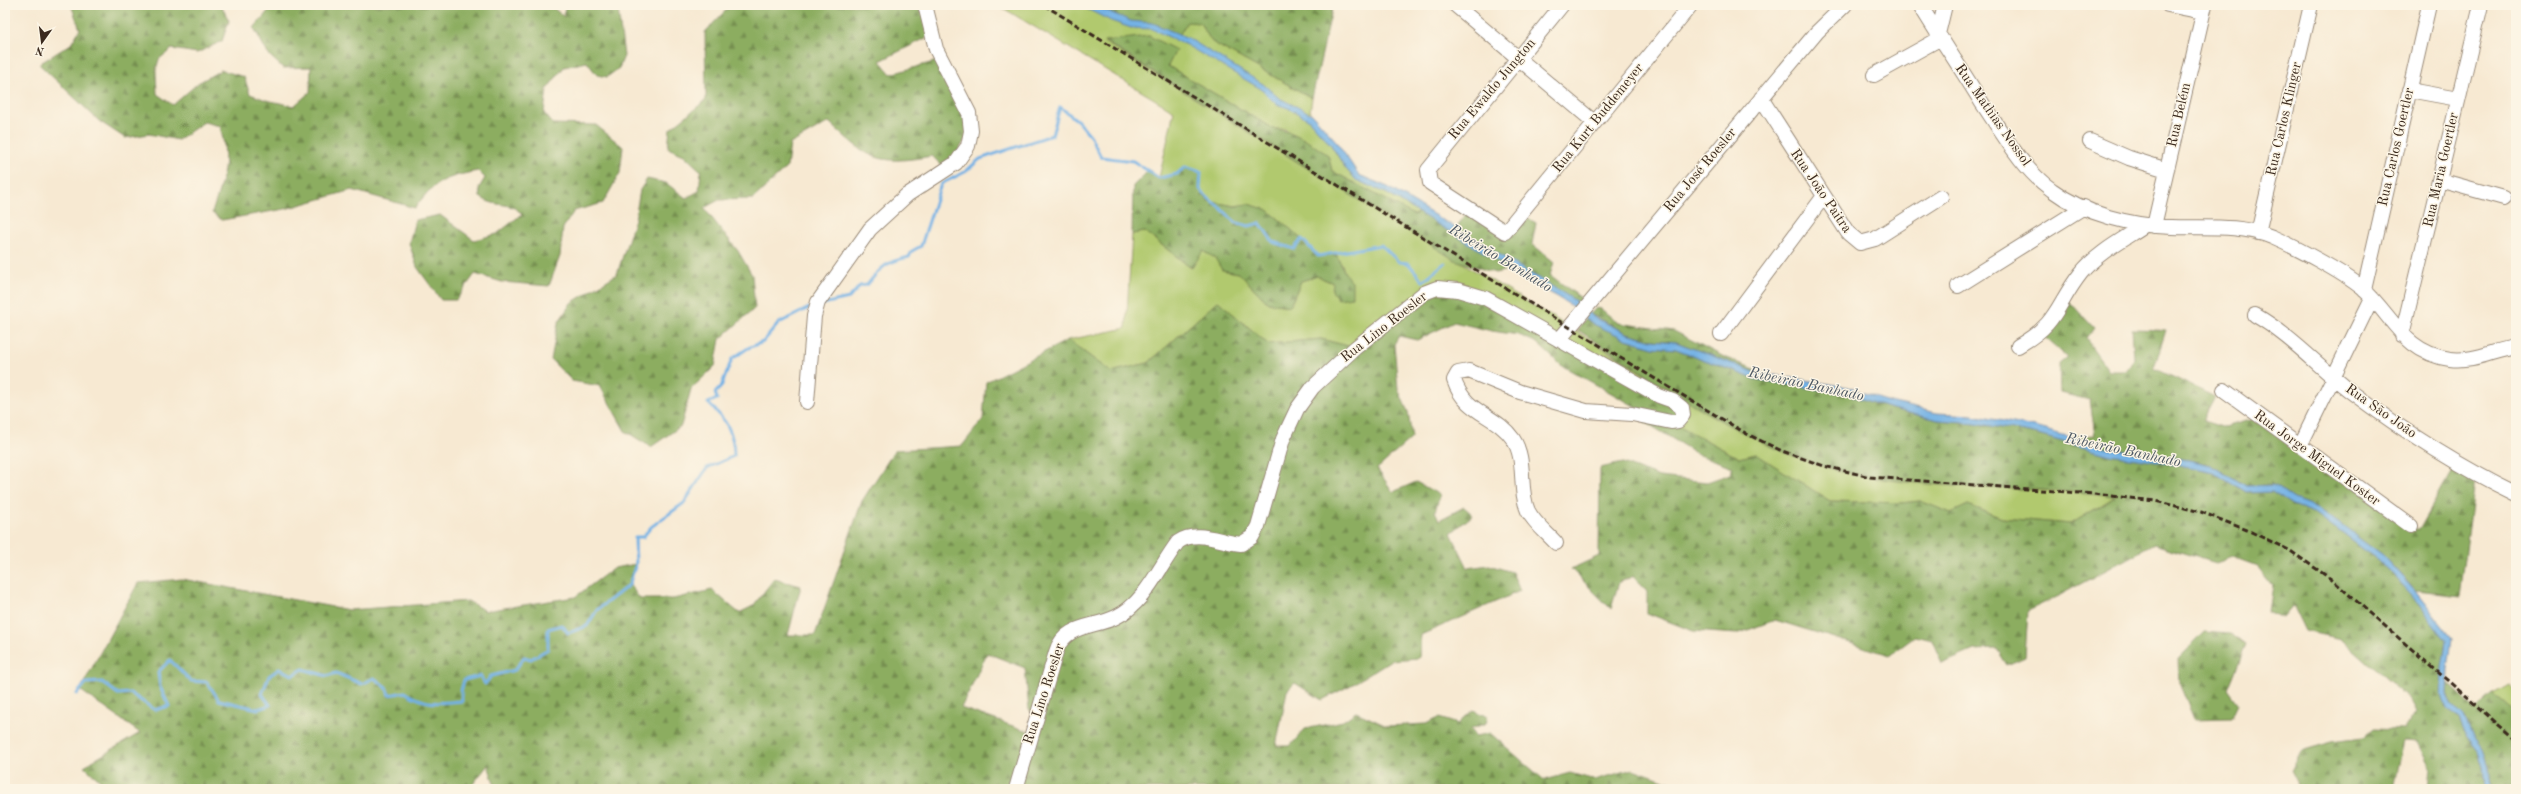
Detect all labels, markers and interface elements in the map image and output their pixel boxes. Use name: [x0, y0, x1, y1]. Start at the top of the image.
north arrow: [22, 22, 62, 62]
street label: Rua Ewaldo Jungton: [1446, 36, 1538, 142]
text: N: [34, 44, 45, 57]
street label: Rua Carlos Klinger: [2264, 60, 2304, 177]
street label: Rua Kurt Buddemeyer: [1550, 61, 1646, 175]
street label: Rua Mathias Nossol: [1953, 62, 2034, 169]
street label: Rua Belém: [2165, 81, 2193, 149]
street label: Rua Carlos Goertler: [2376, 86, 2417, 208]
street label: Rua Maria Goertler: [2421, 111, 2461, 229]
street label: Rua José Roesler: [1661, 125, 1739, 215]
street label: Rua João Paitra: [1788, 147, 1854, 236]
water label: Ribeirão Banhado: [1445, 222, 1554, 296]
street label: Rua Lino Roesler: [1338, 289, 1430, 365]
water label: Ribeirão Banhado: [1746, 365, 1865, 405]
street label: Rua São João: [2343, 381, 2419, 441]
street label: Rua Jorge Miguel Koster: [2251, 408, 2383, 508]
water label: Ribeirão Banhado: [2063, 431, 2182, 471]
street label: Rua Lino Roesler: [1021, 641, 1067, 746]

